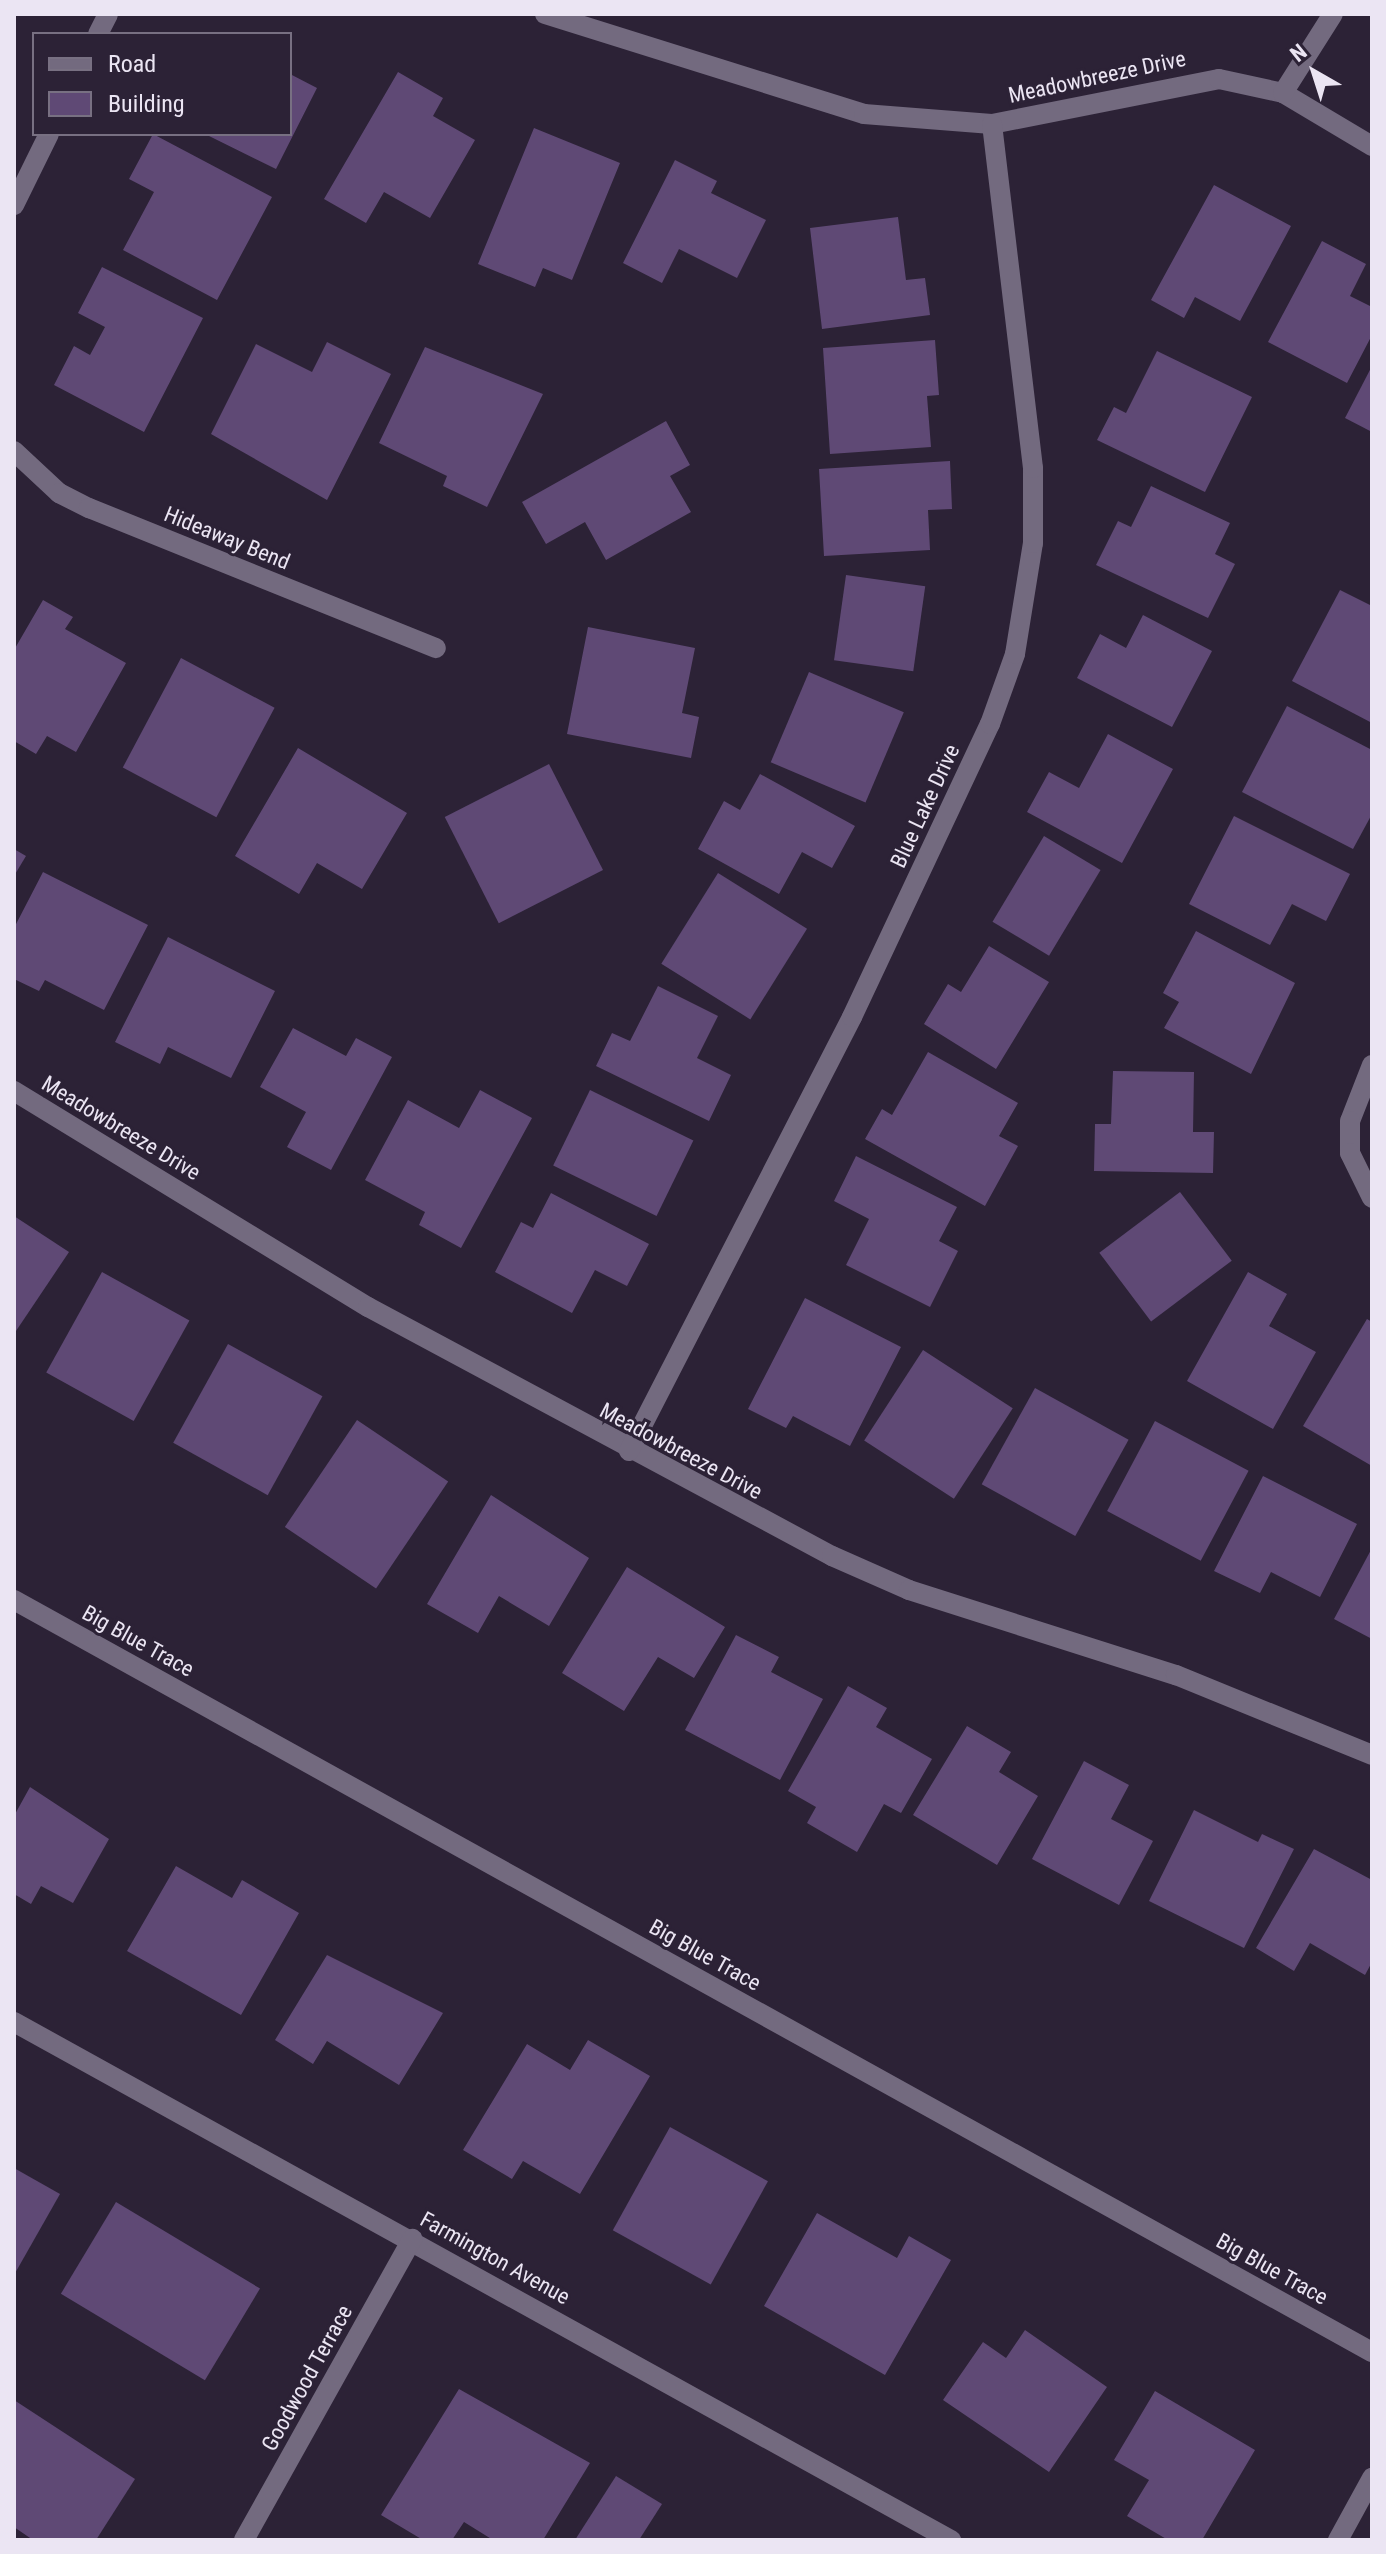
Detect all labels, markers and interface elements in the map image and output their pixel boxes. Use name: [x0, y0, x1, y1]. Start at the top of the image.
legend: [32, 32, 292, 136]
north arrow: [1274, 32, 1354, 112]
text: N: [1285, 39, 1312, 67]
street label: Meadowbreeze Drive: [1006, 45, 1188, 109]
text: Road: [108, 50, 156, 78]
text: Building: [108, 90, 185, 118]
street label: Hideaway Bend: [160, 501, 294, 575]
street label: Blue Lake Drive: [885, 740, 965, 872]
street label: Meadowbreeze Drive: [37, 1070, 205, 1186]
street label: Meadowbreeze Drive: [595, 1397, 767, 1505]
street label: Big Blue Trace: [77, 1599, 199, 1683]
street label: Big Blue Trace: [644, 1913, 766, 1997]
street label: Farmington Avenue: [416, 2206, 574, 2310]
street label: Big Blue Trace: [1211, 2227, 1333, 2311]
street label: Goodwood Terrace: [256, 2300, 358, 2456]

